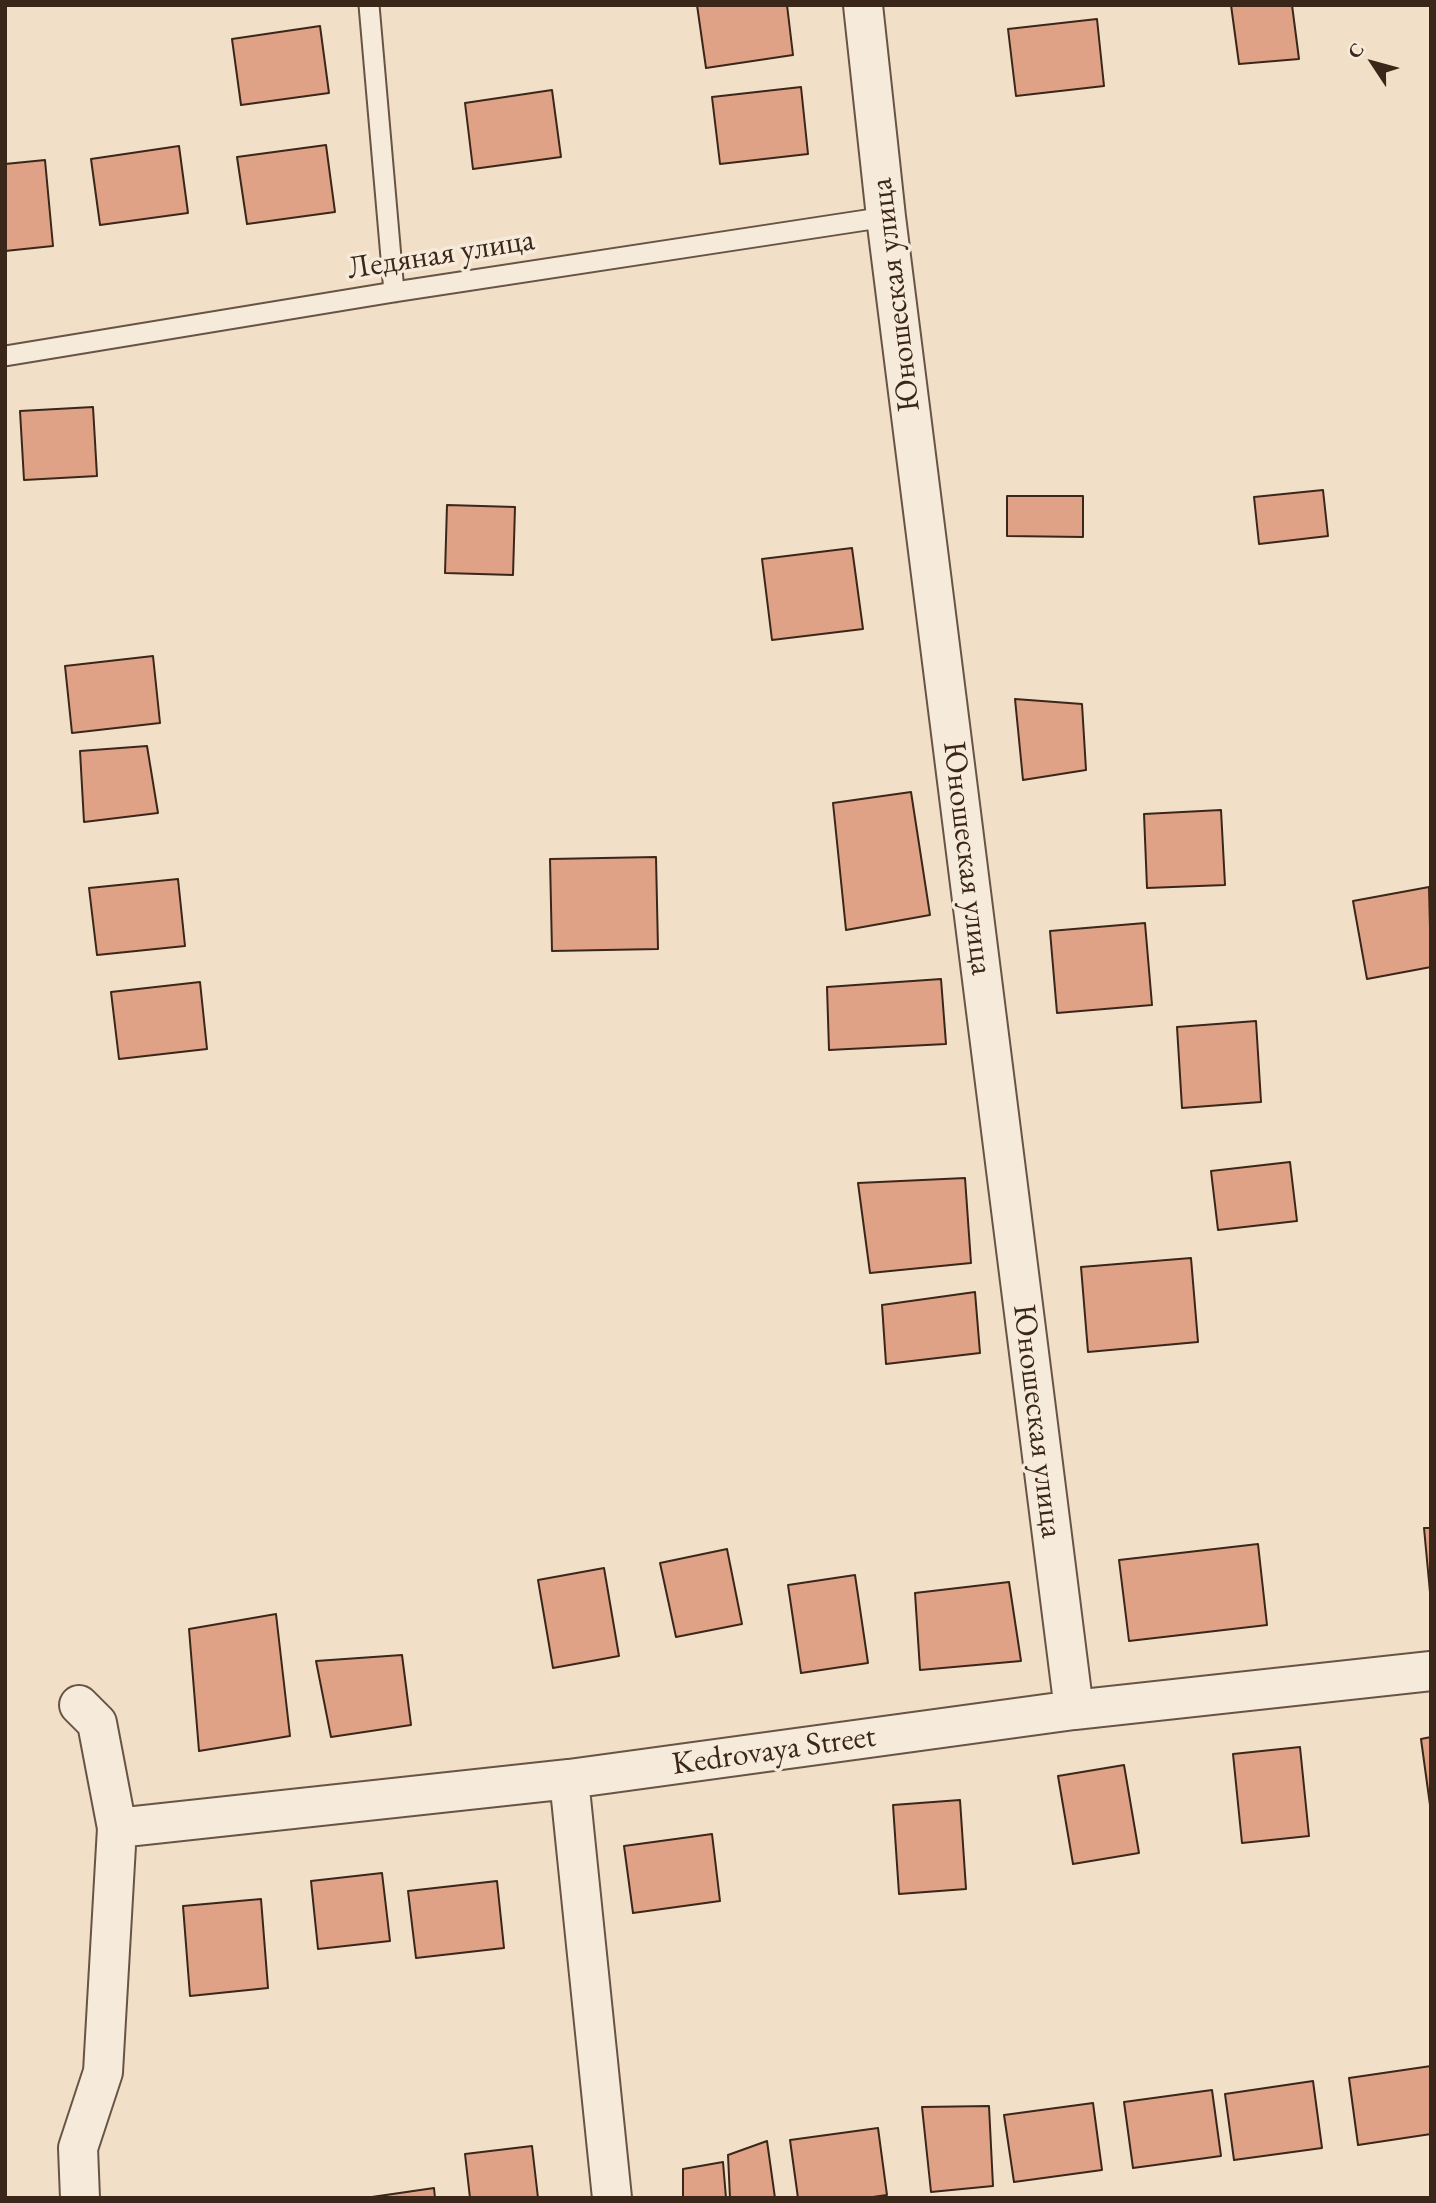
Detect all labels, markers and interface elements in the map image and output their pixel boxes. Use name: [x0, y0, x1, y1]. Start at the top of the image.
north arrow: [1338, 28, 1408, 98]
text: С: [1342, 38, 1370, 63]
street label: Юношеская улица: [863, 176, 929, 414]
street label: Ледяная улица: [345, 221, 537, 289]
street label: Юношеская улица: [934, 739, 1000, 977]
street label: Юношеская улица: [1004, 1302, 1070, 1540]
street label: Kedrovaya Street: [670, 1718, 878, 1784]

